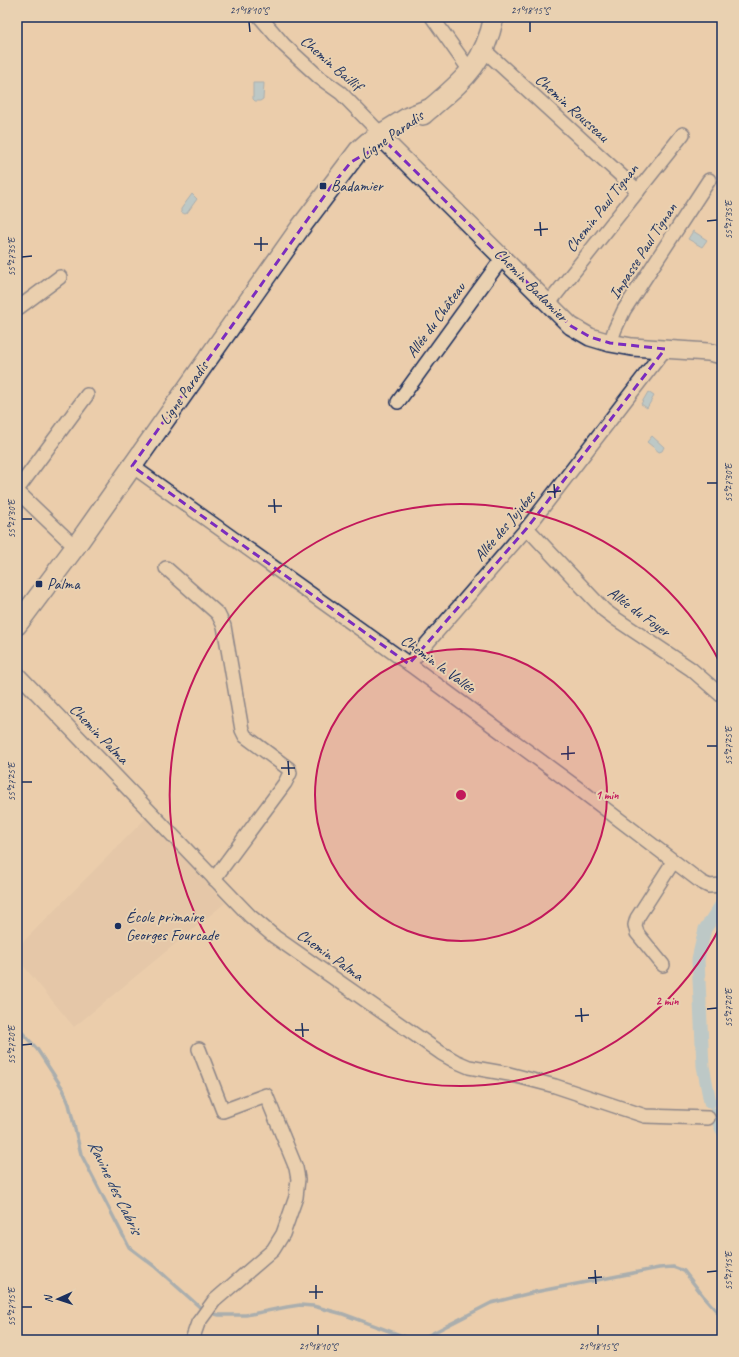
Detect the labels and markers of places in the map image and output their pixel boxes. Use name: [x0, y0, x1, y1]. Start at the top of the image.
place label: Badamier: [331, 176, 384, 196]
marker: Badamier: [318, 181, 328, 191]
place label: Palma: [47, 574, 81, 594]
marker: Palma: [34, 579, 44, 589]
centre of rings: [454, 788, 468, 802]
place label: École primaire Georges Fourcade: [126, 907, 220, 945]
marker: École primaire Georges Fourcade: [113, 921, 123, 931]

